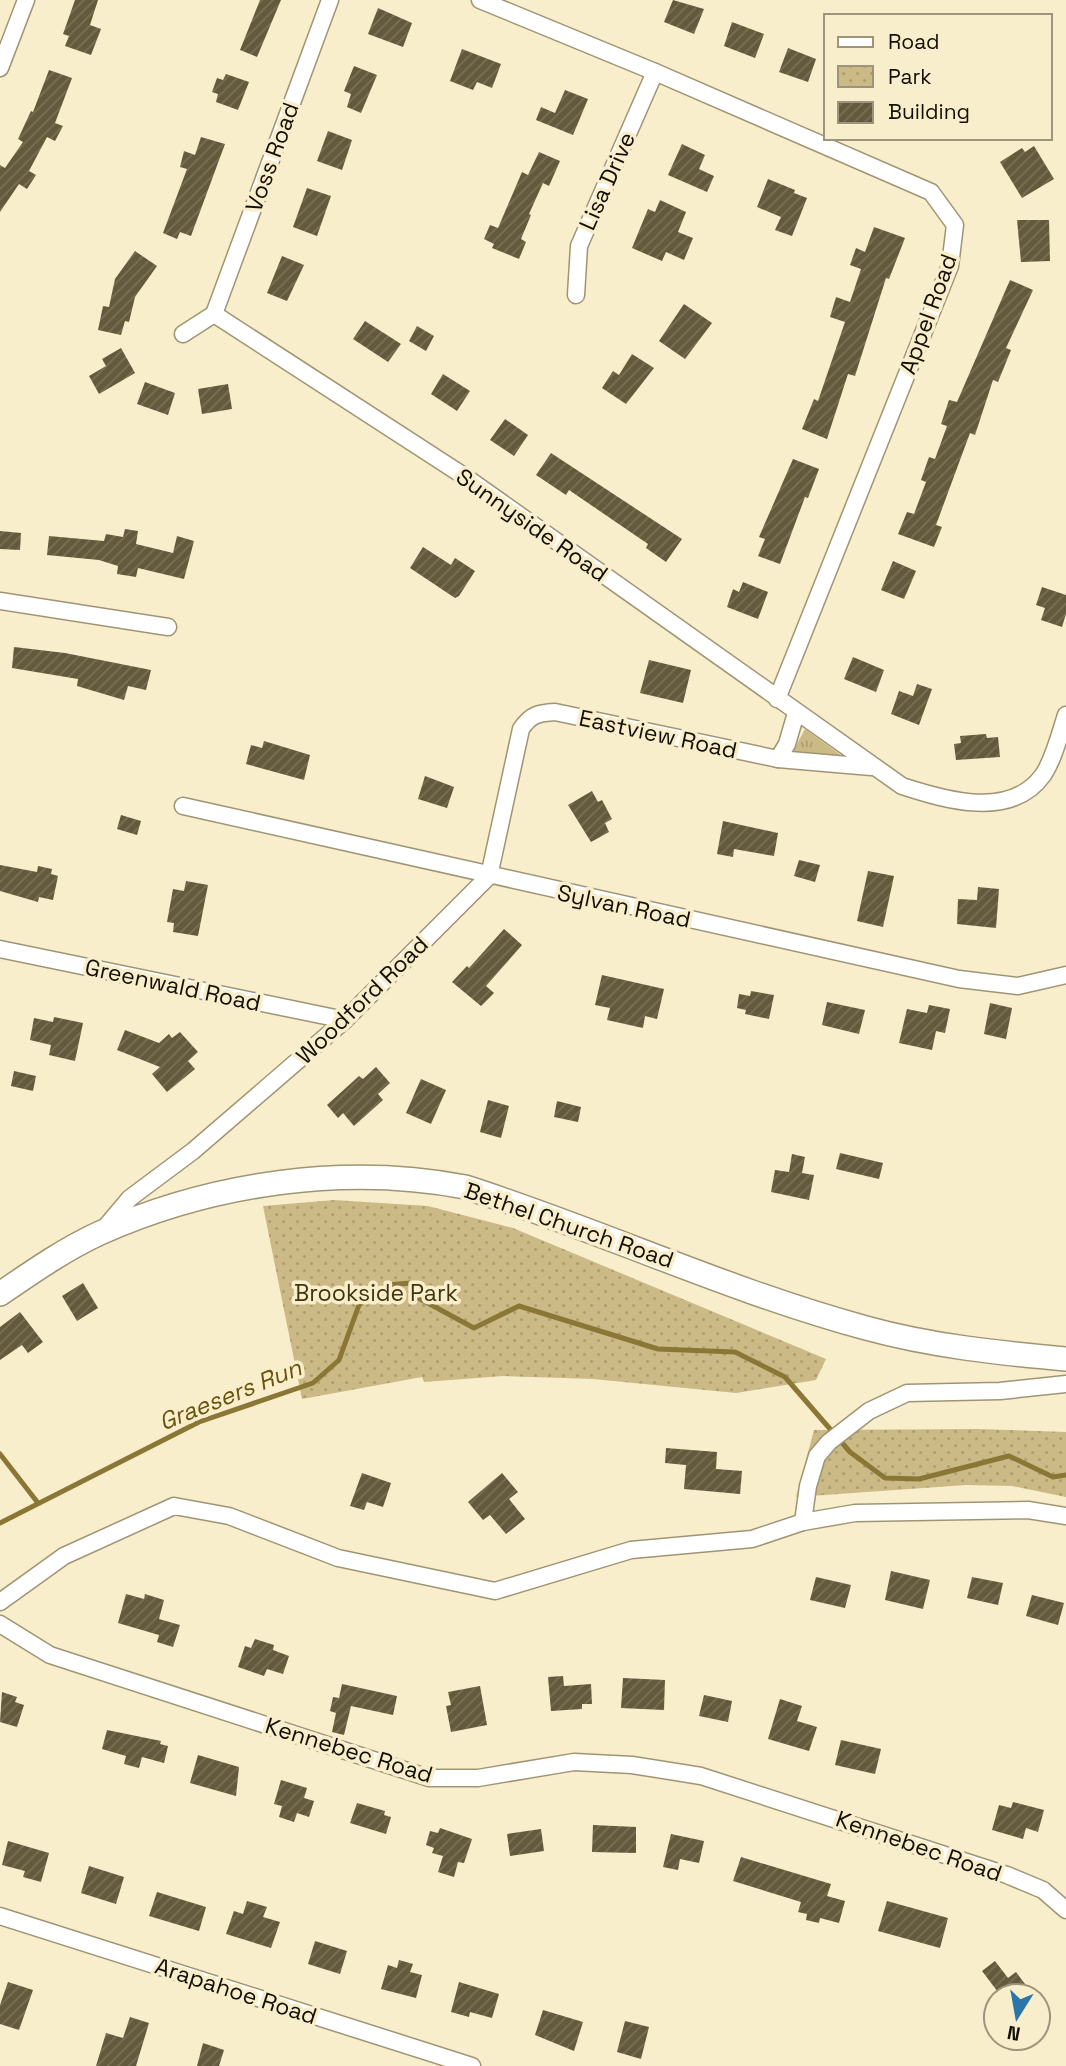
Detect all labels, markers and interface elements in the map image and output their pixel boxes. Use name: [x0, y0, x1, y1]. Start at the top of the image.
legend: [824, 14, 1052, 140]
text: Road: [888, 28, 940, 55]
text: Park: [888, 63, 932, 90]
street label: Voss Road: [238, 98, 306, 216]
text: Building: [888, 98, 970, 125]
street label: Lisa Drive: [572, 127, 642, 235]
street label: Appel Road: [892, 250, 964, 378]
street label: Sunnyside Road: [450, 461, 614, 589]
street label: Eastview Road: [576, 703, 740, 765]
street label: Sylvan Road: [555, 877, 693, 935]
street label: Woodford Road: [290, 929, 434, 1071]
street label: Greenwald Road: [82, 952, 264, 1018]
street label: Bethel Church Road: [460, 1175, 678, 1275]
park label: Brookside Park: [294, 1278, 458, 1308]
water label: Graesers Run: [154, 1351, 307, 1437]
street label: Kennebec Road: [262, 1710, 436, 1790]
street label: Kennebec Road: [832, 1804, 1006, 1888]
street label: Arapahoe Road: [151, 1951, 321, 2031]
north arrow: [982, 1982, 1052, 2052]
text: N: [1005, 2020, 1022, 2047]

